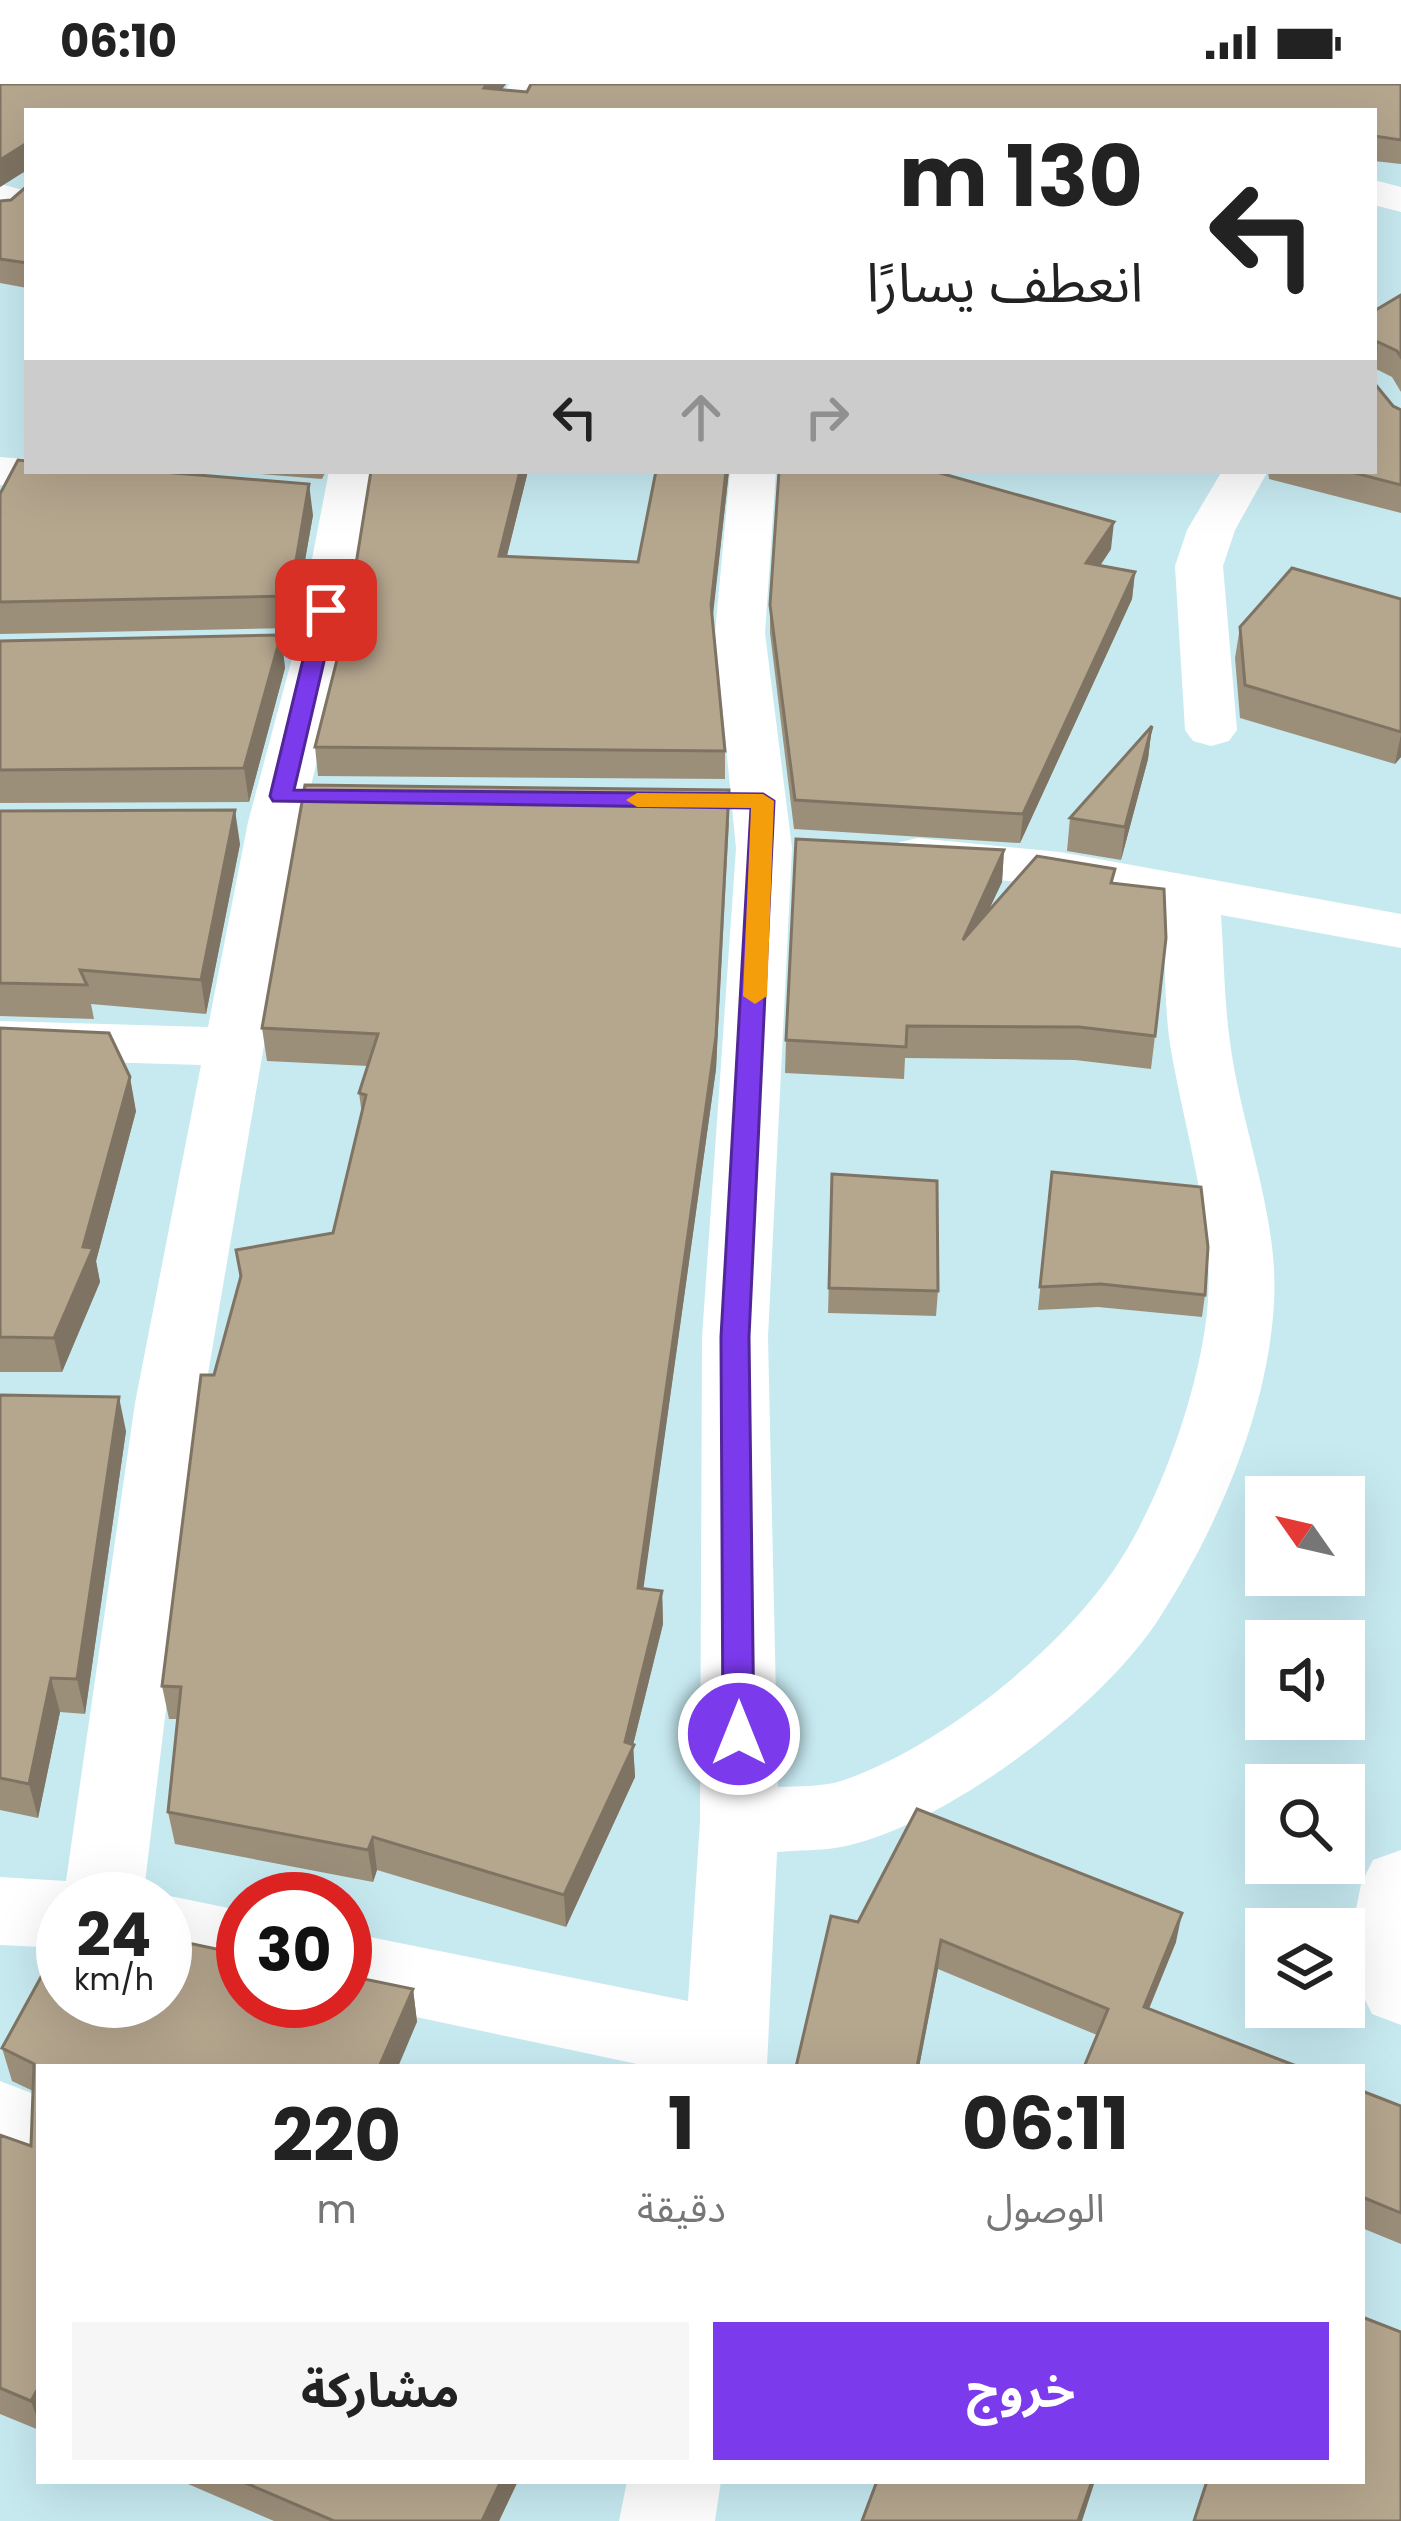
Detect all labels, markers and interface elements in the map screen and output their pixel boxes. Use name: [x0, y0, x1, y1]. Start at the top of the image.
text: 06:10: [60, 10, 177, 73]
text: 130 m: [899, 118, 1143, 235]
icon: left: [1185, 156, 1341, 312]
text: انعطف يسارًا: [866, 245, 1143, 321]
icon: left: [542, 384, 608, 450]
icon: ahead: [668, 384, 734, 450]
icon: right: [794, 384, 860, 450]
pin: [275, 559, 377, 661]
icon: arrive: [293, 577, 359, 643]
north arrow: [1245, 1476, 1365, 1596]
map controls: [1245, 1476, 1365, 2028]
button: sound: [1245, 1620, 1365, 1740]
position arrow: [676, 1671, 802, 1797]
button: search: [1245, 1764, 1365, 1884]
speed limit sign: 30: [216, 1872, 372, 2028]
text: 24: [77, 1893, 151, 1977]
button: layers: [1245, 1908, 1365, 2028]
text: km/h: [74, 1958, 154, 2001]
text: 1: [668, 2073, 695, 2174]
text: 06:11: [962, 2073, 1129, 2174]
text: 220: [272, 2085, 401, 2186]
text: دقيقة: [637, 2181, 726, 2236]
text: الوصول: [986, 2181, 1105, 2236]
text: m: [316, 2182, 357, 2237]
button: مشاركة: [72, 2322, 689, 2460]
button: خروج: [713, 2322, 1329, 2460]

